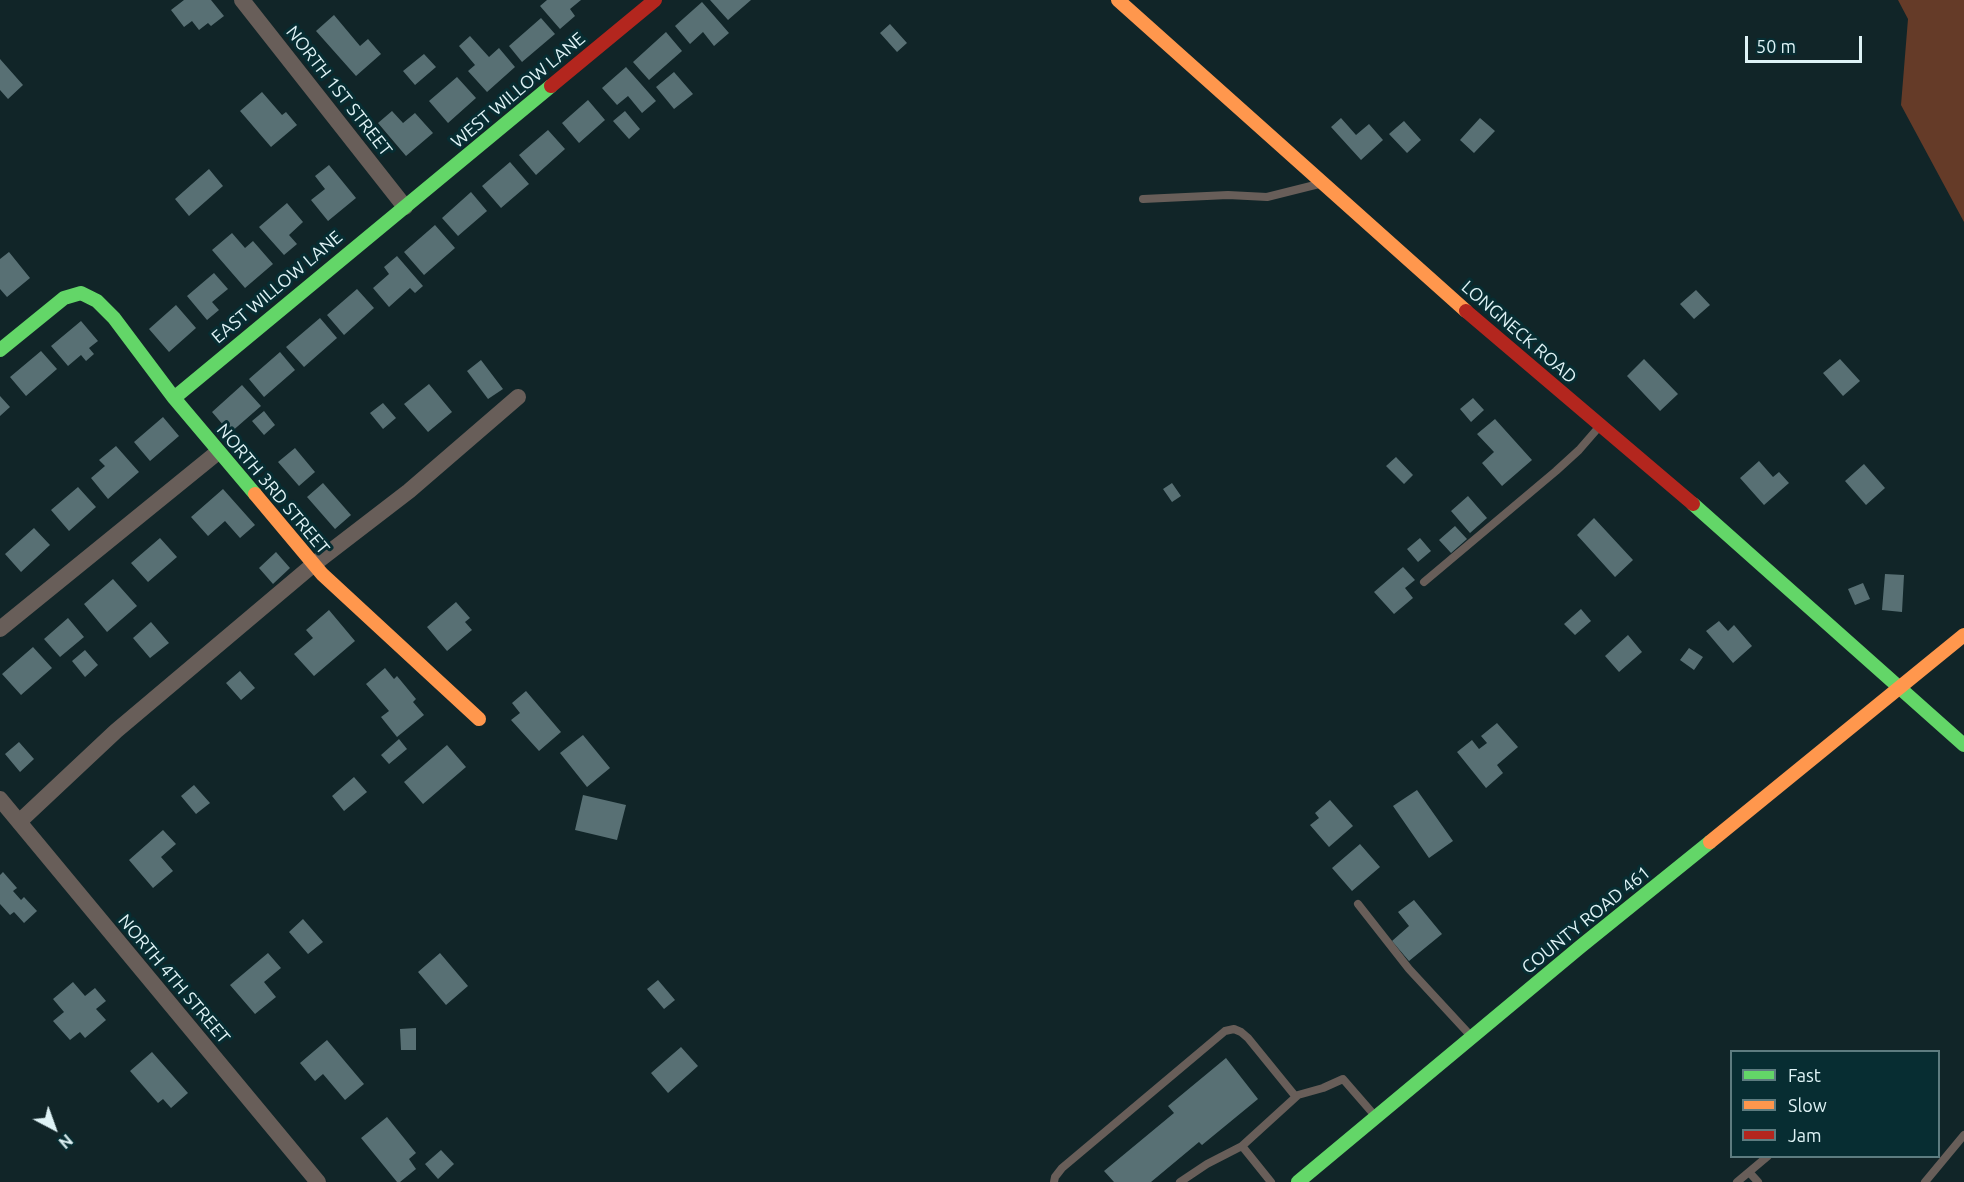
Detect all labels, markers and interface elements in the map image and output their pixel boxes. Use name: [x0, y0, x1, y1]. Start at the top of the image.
street label: NORTH 1ST STREET: [281, 22, 397, 160]
scale bar: [1748, 24, 1865, 62]
street label: WEST WILLOW LANE: [447, 28, 589, 152]
text: 50 m: [1756, 36, 1796, 56]
street label: EAST WILLOW LANE: [207, 226, 347, 348]
street label: LONGNECK ROAD: [1457, 276, 1581, 388]
street label: NORTH 3RD STREET: [212, 419, 334, 559]
street label: COUNTY ROAD 461: [1517, 862, 1655, 978]
street label: NORTH 4TH STREET: [114, 910, 234, 1048]
legend: [1730, 1050, 1940, 1158]
text: Fast: [1788, 1065, 1821, 1085]
text: Slow: [1788, 1095, 1827, 1115]
north arrow: [24, 1098, 84, 1158]
text: Jam: [1788, 1125, 1822, 1145]
text: N: [55, 1131, 76, 1152]

